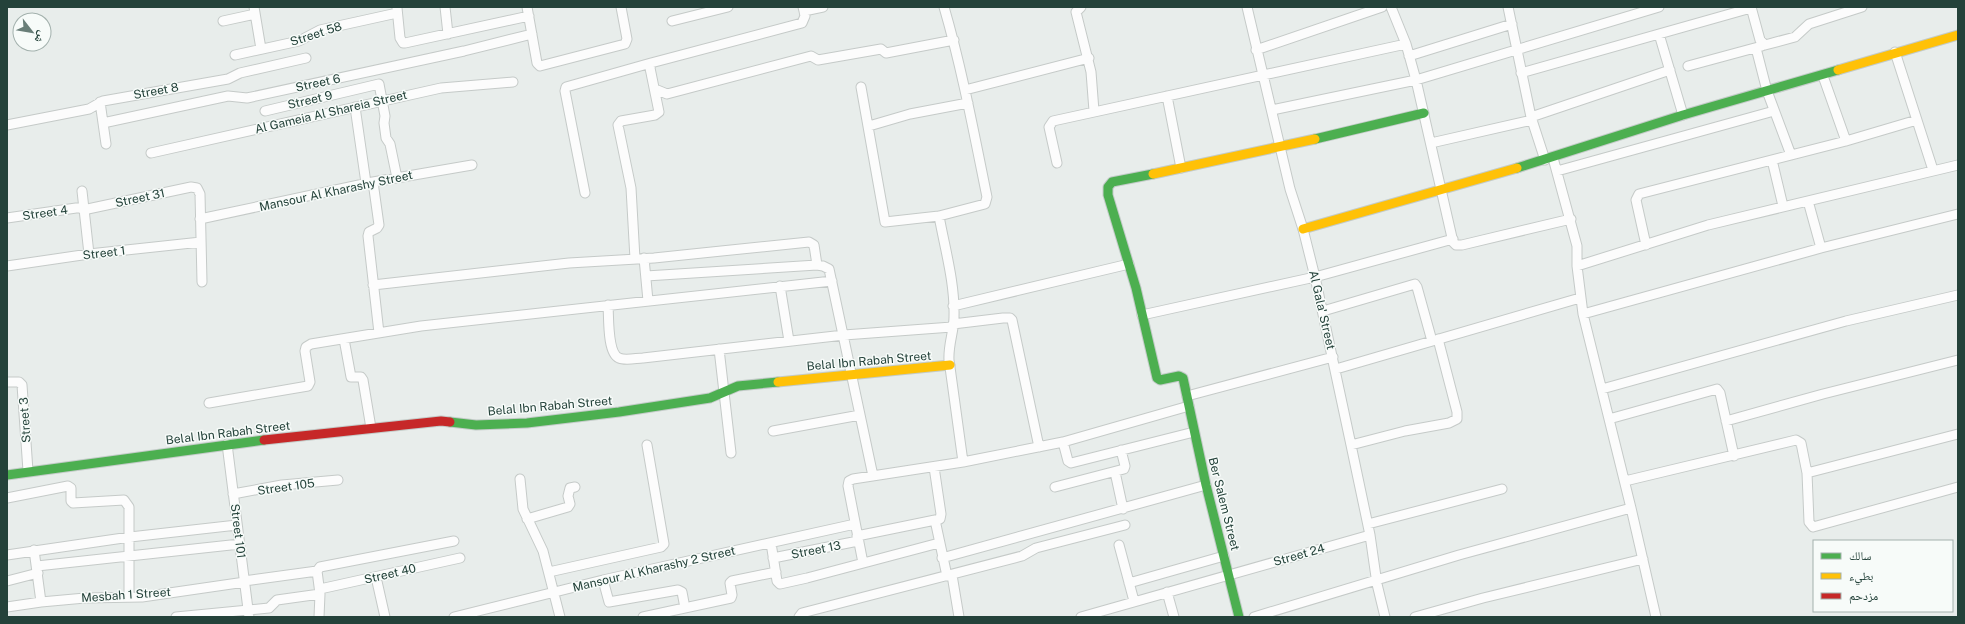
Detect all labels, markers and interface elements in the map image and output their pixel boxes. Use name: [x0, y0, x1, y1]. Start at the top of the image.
north arrow: [12, 12, 52, 52]
street label: Street 58: [288, 19, 344, 49]
text: ش: [31, 28, 49, 46]
street label: Street 6: [294, 71, 342, 95]
street label: Street 8: [132, 80, 180, 102]
street label: Al Gameia Al Shareia Street: [254, 88, 409, 136]
street label: Street 9: [286, 88, 334, 112]
street label: Mansour Al Kharashy Street: [258, 168, 414, 214]
street label: Street 31: [114, 186, 166, 210]
street label: Street 4: [21, 203, 69, 223]
street label: Street 1: [82, 243, 126, 263]
street label: Al Gala' Street: [1306, 269, 1338, 351]
street label: Belal Ibn Rabah Street: [806, 349, 932, 373]
street label: Belal Ibn Rabah Street: [487, 394, 613, 418]
street label: Street 3: [16, 397, 34, 443]
street label: Belal Ibn Rabah Street: [165, 418, 291, 448]
street label: Ber Salem Street: [1206, 456, 1242, 552]
street label: Street 105: [256, 476, 316, 498]
street label: Street 101: [228, 503, 248, 559]
street label: Street 13: [790, 538, 842, 562]
legend: [1813, 540, 1953, 612]
street label: Street 24: [1272, 541, 1327, 569]
street label: Mansour Al Kharashy 2 Street: [571, 543, 737, 595]
text: سالك: [1849, 549, 1871, 563]
street label: Street 40: [363, 561, 417, 587]
text: بطيء: [1849, 569, 1873, 586]
street label: Mesbah 1 Street: [81, 585, 172, 605]
text: مزدحم: [1849, 589, 1878, 604]

